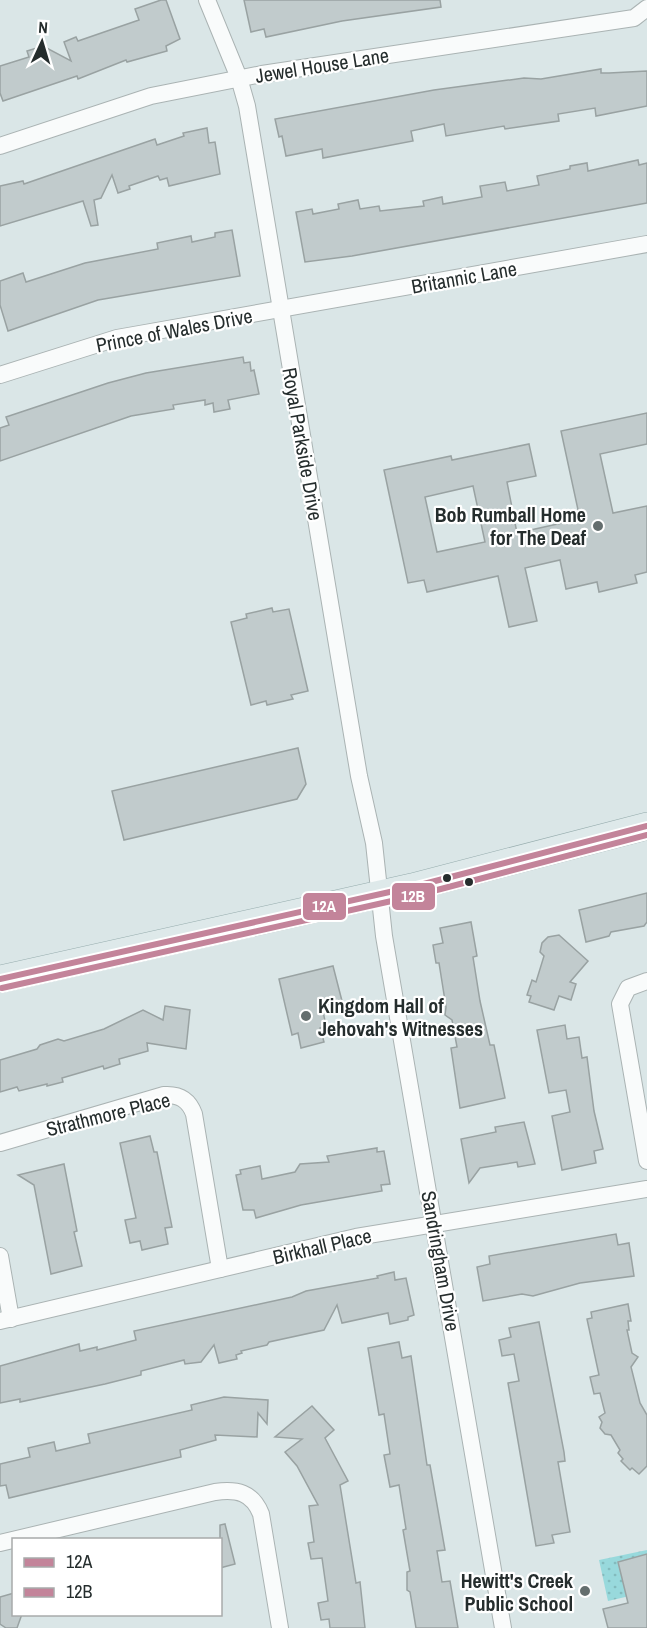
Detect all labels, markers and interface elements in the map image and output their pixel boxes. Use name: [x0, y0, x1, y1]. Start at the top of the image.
north arrow: [12, 12, 72, 72]
text: N: [38, 16, 49, 38]
street label: Jewel House Lane: [253, 41, 391, 89]
street label: Britannic Lane: [409, 254, 519, 300]
street label: Prince of Wales Drive: [93, 302, 255, 358]
street label: Royal Parkside Drive: [276, 365, 330, 523]
place label: Bob Rumball Home for The Deaf: [435, 501, 587, 551]
marker: Bob Rumball Home for The Deaf: [591, 519, 605, 533]
unlabelled marker: [441, 872, 453, 884]
unlabelled marker: [463, 876, 475, 888]
line badge: 12B: [391, 882, 436, 911]
text: 12B: [401, 885, 425, 907]
line badge: 12A: [302, 892, 347, 921]
text: 12A: [312, 895, 337, 917]
place label: Kingdom Hall of Jehovah's Witnesses: [318, 992, 483, 1042]
marker: Kingdom Hall of Jehovah's Witnesses: [299, 1009, 313, 1023]
street label: Strathmore Place: [43, 1086, 173, 1142]
street label: Sandringham Drive: [415, 1189, 467, 1333]
street label: Birkhall Place: [270, 1222, 374, 1270]
legend: [12, 1538, 222, 1616]
text: 12A: [66, 1549, 92, 1574]
place label: Hewitt's Creek Public School: [461, 1567, 574, 1617]
text: 12B: [66, 1579, 92, 1604]
marker: Hewitt's Creek Public School: [578, 1584, 592, 1598]

